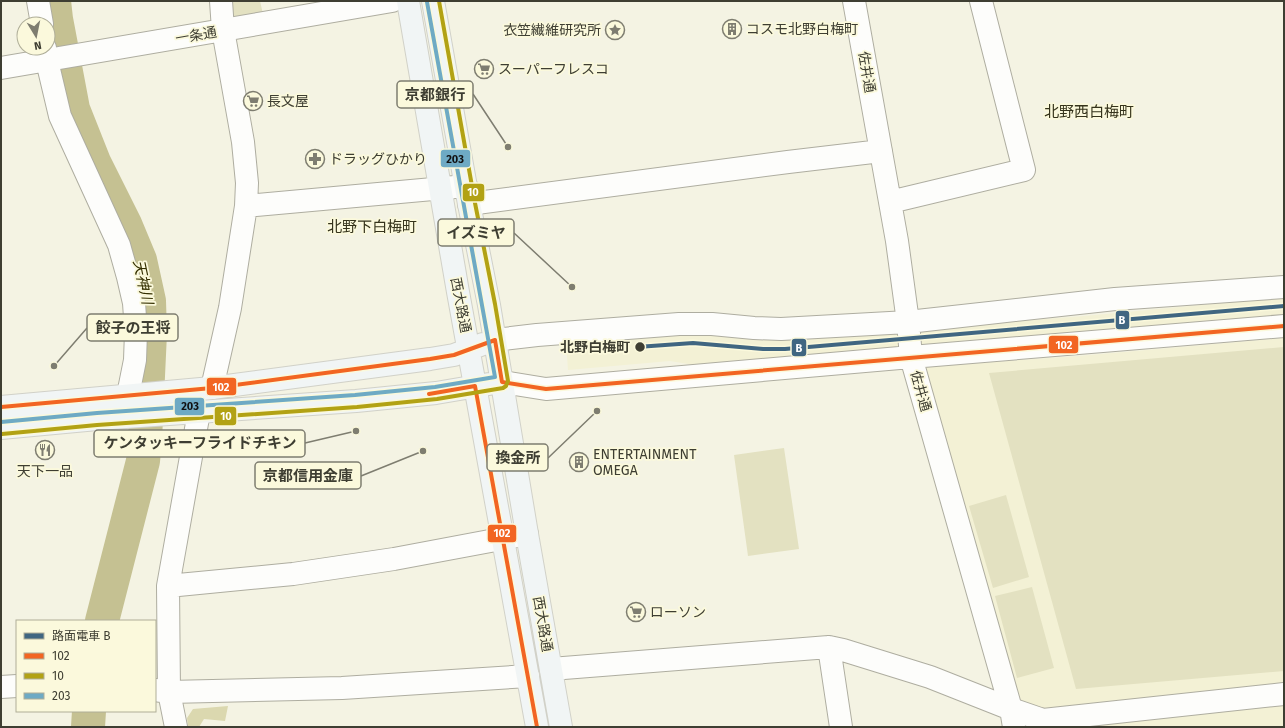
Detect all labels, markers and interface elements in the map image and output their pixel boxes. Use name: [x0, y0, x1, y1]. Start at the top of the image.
north arrow: [16, 16, 56, 56]
building icon: コスモ北野白梅町: [721, 18, 743, 40]
place icon: 衣笠繊維研究所: [604, 19, 626, 41]
place label: コスモ北野白梅町: [746, 21, 858, 38]
place label: 衣笠繊維研究所: [503, 22, 601, 39]
street label: 一条通: [174, 23, 218, 48]
text: N: [33, 38, 42, 52]
street label: 佐井通: [854, 50, 879, 94]
supermarket icon: スーパーフレスコ: [473, 58, 495, 80]
place label: スーパーフレスコ: [498, 61, 609, 78]
callout: 京都銀行: [397, 81, 473, 108]
text: 京都銀行: [405, 86, 465, 104]
supermarket icon: 長文屋: [242, 90, 264, 112]
place label: 長文屋: [267, 93, 309, 110]
district label: 北野西白梅町: [1044, 103, 1134, 121]
pharmacy icon: ドラッグひかり: [304, 148, 326, 170]
line badge: 203: [440, 149, 471, 168]
place label: ドラッグひかり: [329, 151, 427, 168]
text: 203: [446, 153, 464, 166]
line badge: 10: [462, 183, 485, 202]
text: 10: [467, 186, 479, 199]
district label: 北野下白梅町: [327, 218, 417, 236]
callout: イズミヤ: [438, 219, 514, 246]
text: イズミヤ: [446, 224, 506, 242]
water label: 天神川: [130, 258, 157, 308]
street label: 西大路通: [447, 276, 474, 334]
line badge: B: [1115, 310, 1130, 330]
callout: 餃子の王将: [87, 314, 178, 341]
text: B: [1119, 314, 1126, 327]
text: 餃子の王将: [95, 319, 171, 337]
line badge: 102: [1048, 335, 1079, 354]
line badge: B: [791, 338, 807, 357]
place label: 北野白梅町: [560, 339, 630, 356]
text: 102: [1055, 339, 1073, 352]
marker: 北野白梅町: [633, 340, 647, 354]
text: B: [796, 342, 803, 355]
street label: 佐井通: [907, 369, 934, 414]
line badge: 102: [206, 377, 237, 396]
text: 102: [212, 381, 230, 394]
line badge: 203: [174, 397, 205, 416]
text: 203: [181, 400, 199, 413]
line badge: 10: [214, 406, 237, 426]
text: 10: [220, 410, 232, 423]
callout: ケンタッキーフライドチキン: [94, 430, 305, 457]
text: ケンタッキーフライドチキン: [103, 434, 297, 452]
restaurant icon: 天下一品: [34, 439, 56, 461]
callout: 換金所: [487, 444, 548, 471]
place label: ENTERTAINMENT OMEGA: [593, 446, 697, 479]
text: 換金所: [495, 449, 541, 467]
building icon: ENTERTAINMENT OMEGA: [568, 451, 590, 473]
callout: 京都信用金庫: [255, 462, 361, 489]
place label: 天下一品: [17, 463, 73, 480]
text: 京都信用金庫: [263, 467, 353, 485]
line badge: 102: [487, 524, 517, 543]
text: 102: [493, 527, 511, 540]
street label: 西大路通: [529, 595, 556, 653]
supermarket icon: ローソン: [625, 601, 647, 623]
place label: ローソン: [650, 604, 706, 621]
legend: [16, 620, 156, 712]
text: 路面電車 B: [52, 629, 110, 643]
text: 102: [52, 649, 70, 663]
text: 10: [52, 669, 64, 683]
text: 203: [52, 689, 71, 703]

